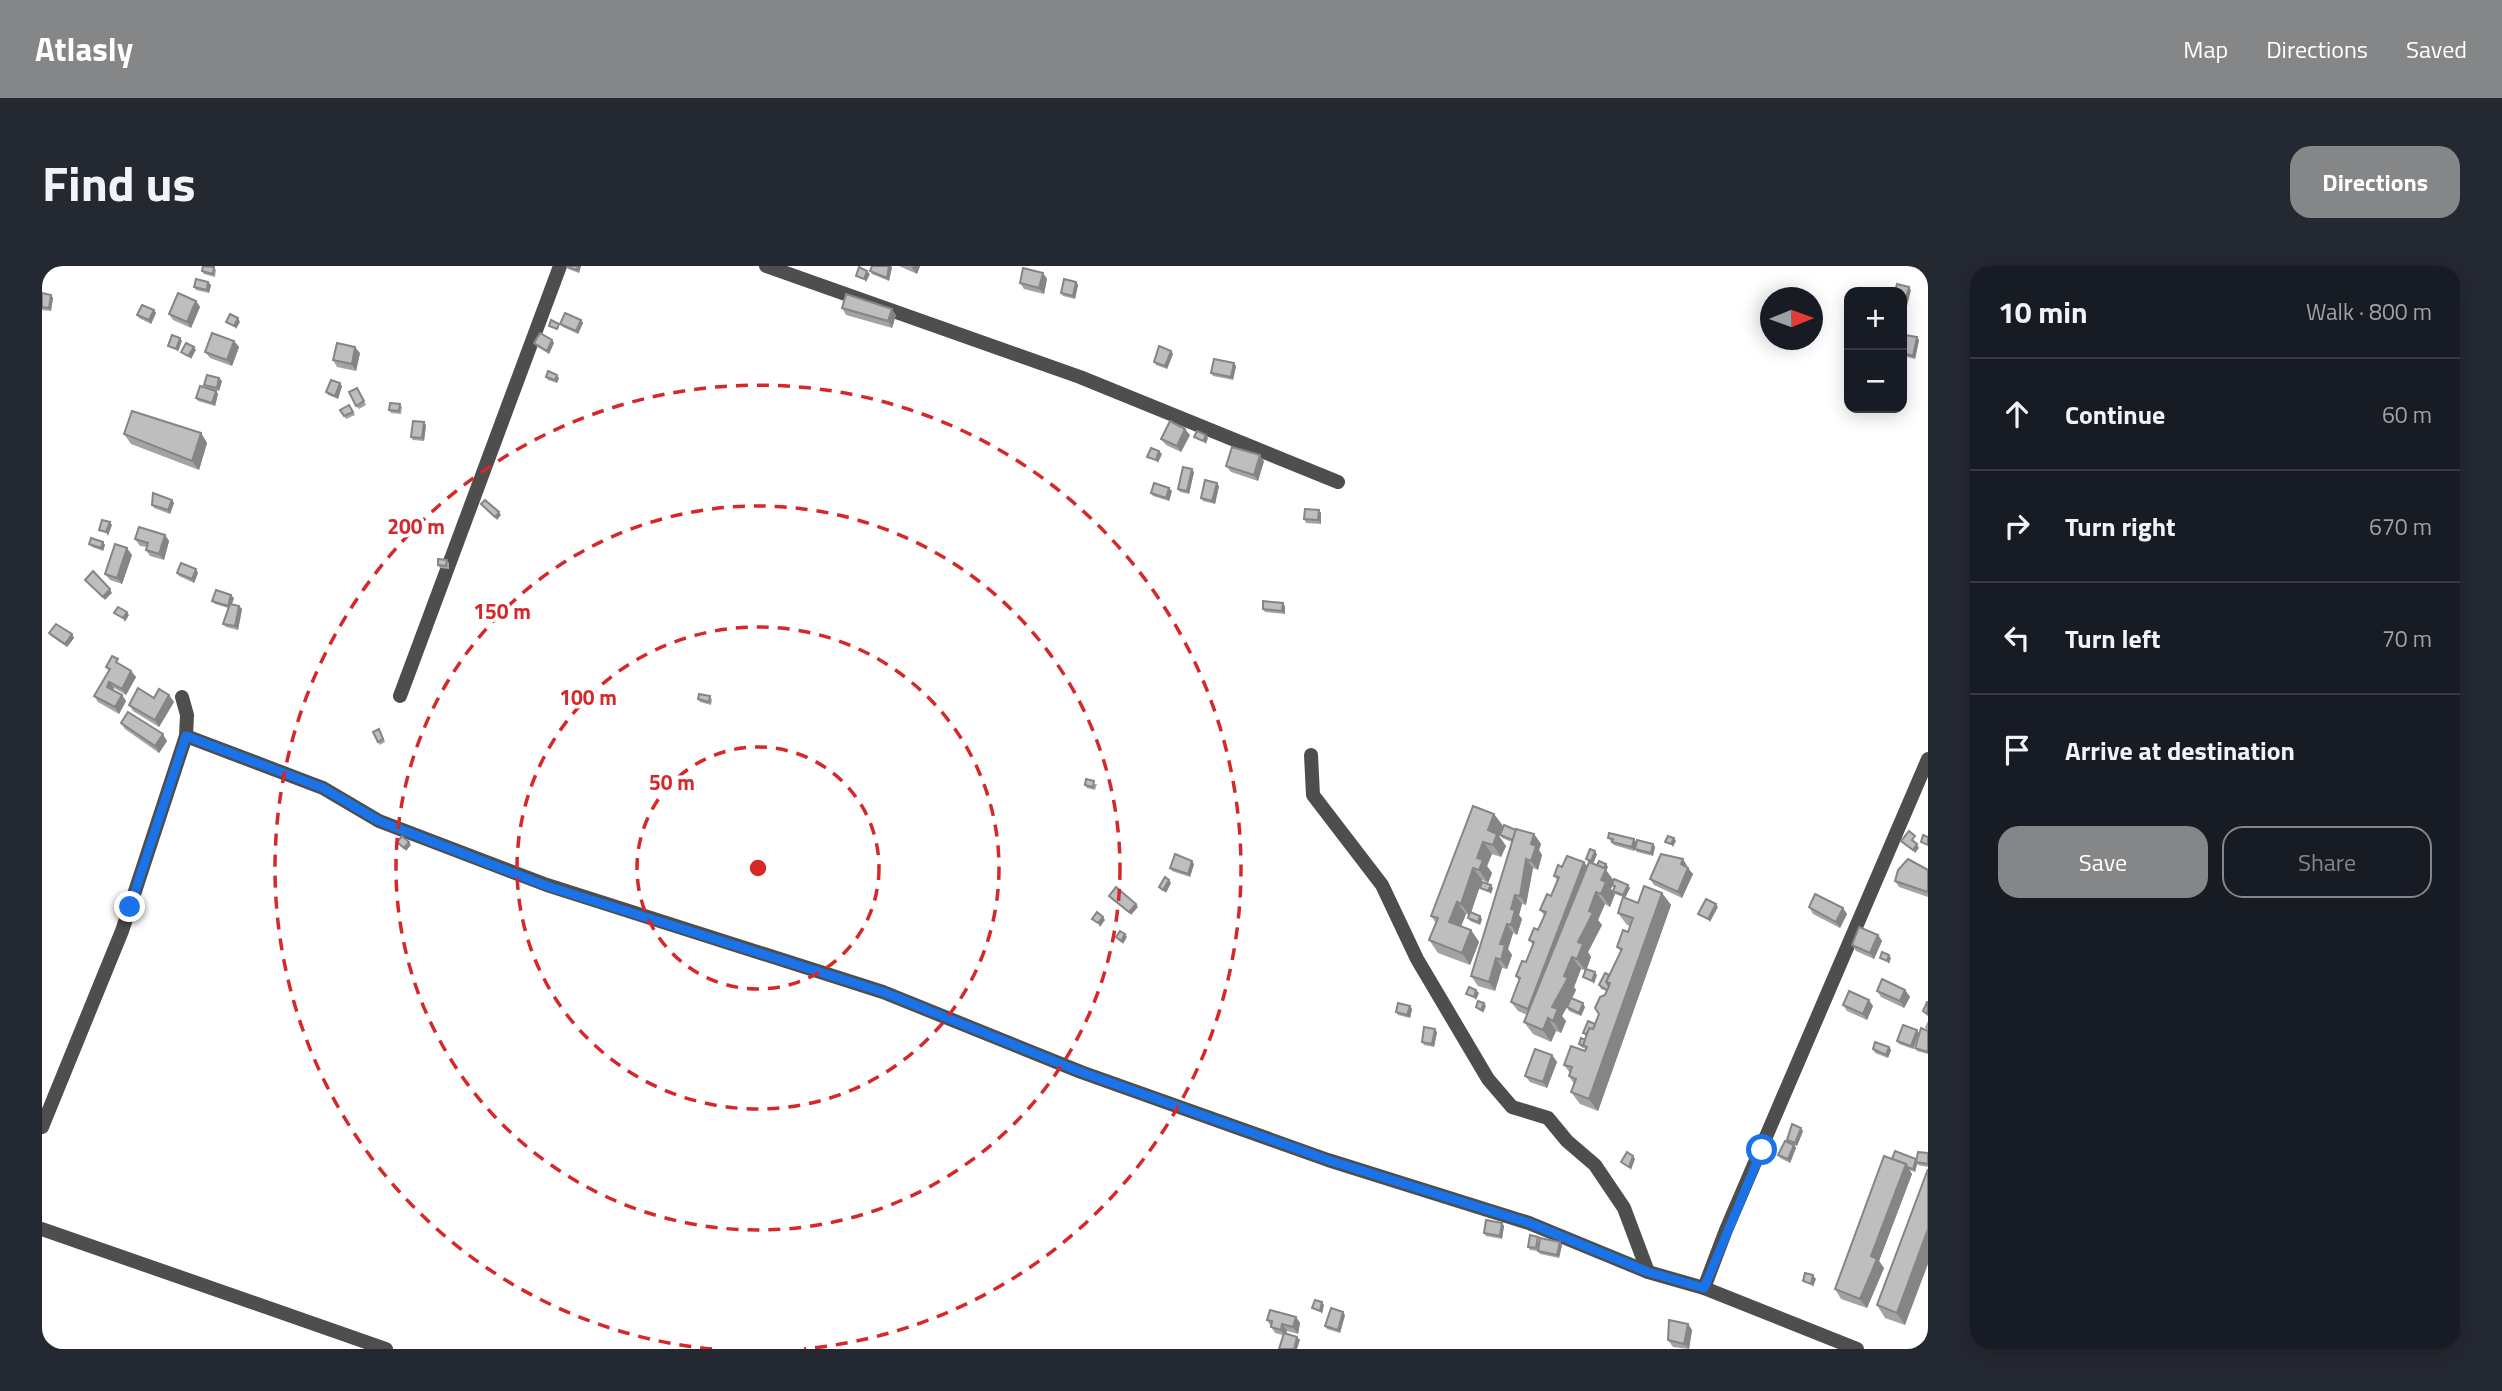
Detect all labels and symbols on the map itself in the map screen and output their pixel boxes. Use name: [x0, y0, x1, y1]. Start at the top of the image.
north arrow: [1760, 287, 1823, 350]
text: 200 m: [387, 510, 445, 542]
text: 150 m: [473, 595, 531, 627]
text: 100 m: [559, 681, 617, 713]
text: 50 m: [649, 766, 695, 798]
centre of rings: [746, 856, 770, 880]
route end: [114, 891, 145, 922]
route start: [1746, 1134, 1777, 1165]

